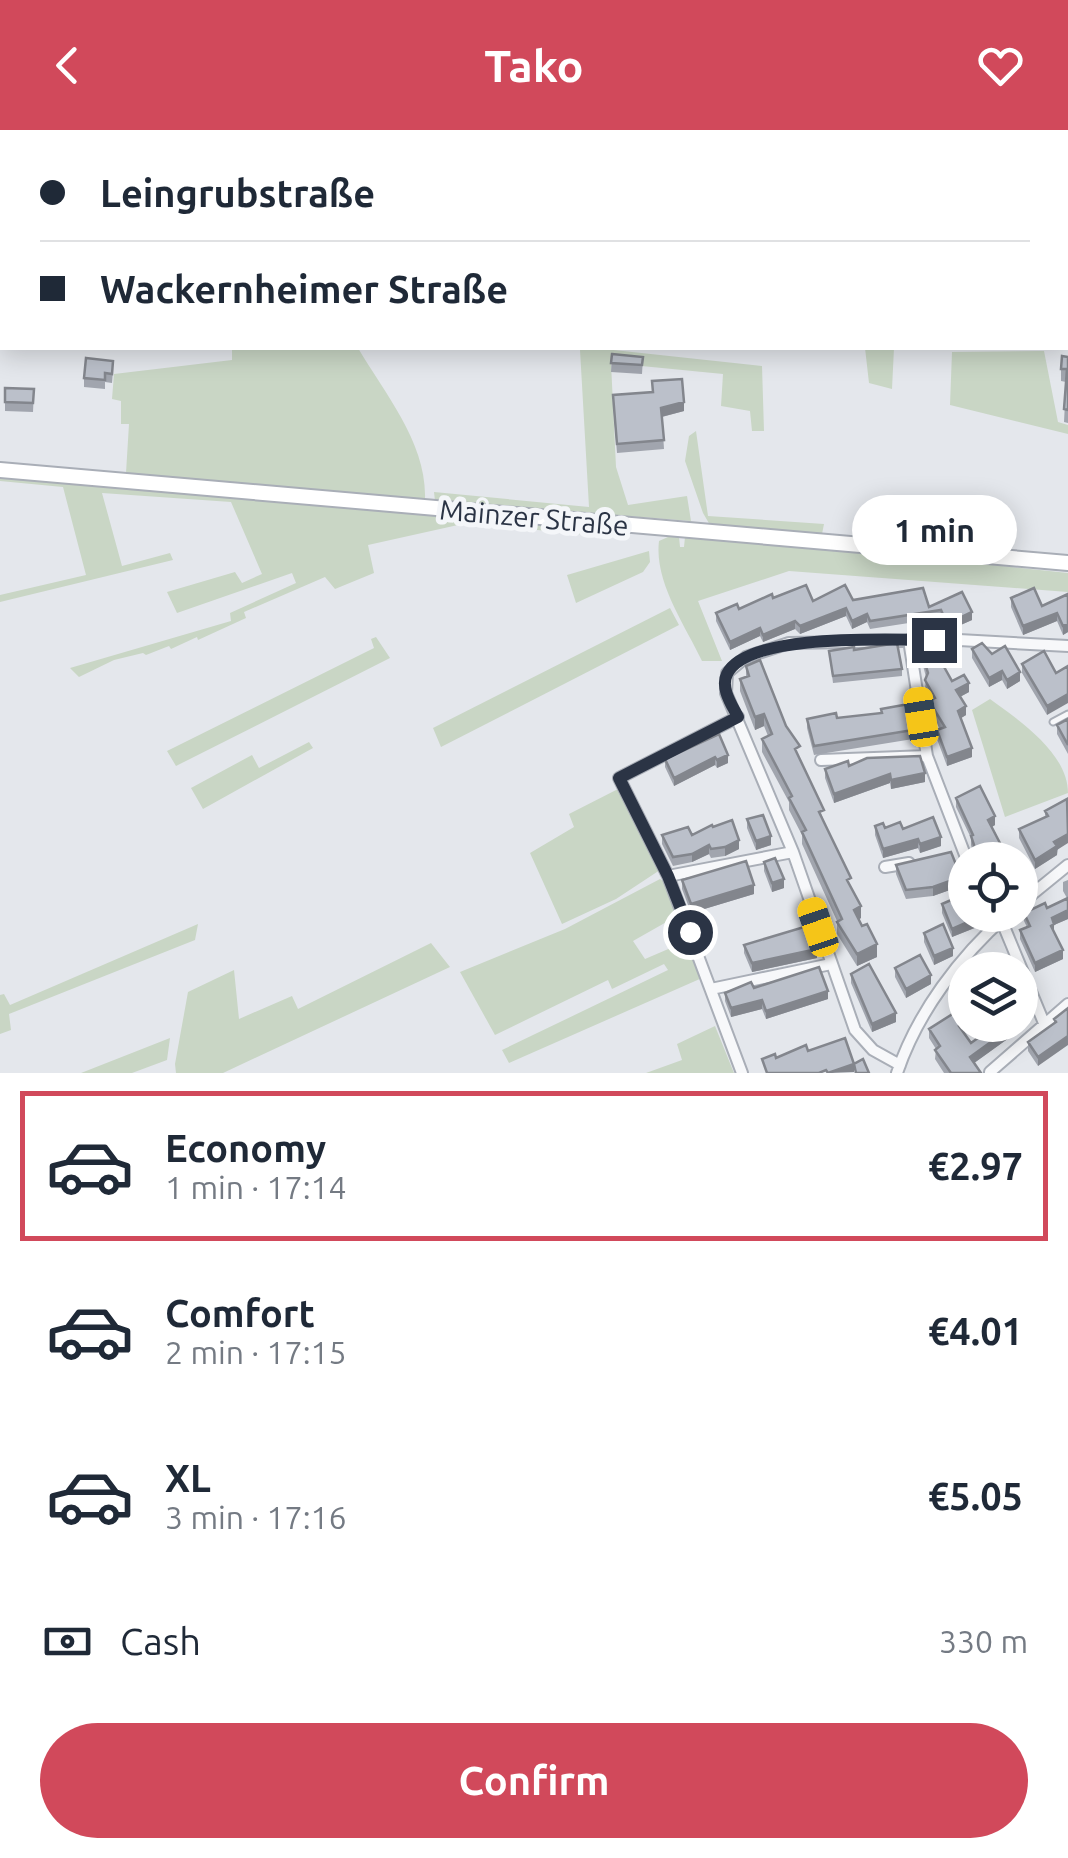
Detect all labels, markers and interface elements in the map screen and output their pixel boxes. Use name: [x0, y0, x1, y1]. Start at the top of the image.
icon: back: [40, 38, 95, 93]
icon: heart: [973, 38, 1028, 93]
text: Tako: [484, 40, 584, 91]
text: Leingrubstraße: [100, 172, 375, 214]
text: Wackernheimer Straße: [100, 268, 508, 310]
street label: Mainzer Straße: [438, 493, 630, 541]
callout: 1 min: [852, 495, 1016, 565]
text: 1 min: [894, 512, 975, 548]
route end: [912, 618, 957, 663]
car: [901, 685, 941, 749]
map controls: [948, 842, 1038, 1042]
button: locate: [948, 842, 1038, 932]
car: [794, 894, 842, 960]
route start: [668, 910, 713, 955]
button: layers: [948, 952, 1038, 1042]
icon: car: [45, 1121, 135, 1211]
text: Economy: [165, 1127, 326, 1169]
text: €2.97: [928, 1145, 1023, 1187]
text: 1 min · 17:14: [165, 1169, 347, 1205]
icon: car: [45, 1286, 135, 1376]
text: Comfort: [165, 1292, 315, 1334]
text: €4.01: [928, 1310, 1023, 1352]
text: 2 min · 17:15: [165, 1334, 347, 1370]
icon: car: [45, 1451, 135, 1541]
text: XL: [165, 1457, 211, 1499]
text: €5.05: [928, 1475, 1023, 1517]
text: 3 min · 17:16: [165, 1499, 347, 1535]
icon: cash: [40, 1614, 95, 1669]
text: Cash: [120, 1620, 201, 1662]
text: 330 m: [939, 1623, 1028, 1659]
button: Confirm: [40, 1723, 1028, 1838]

